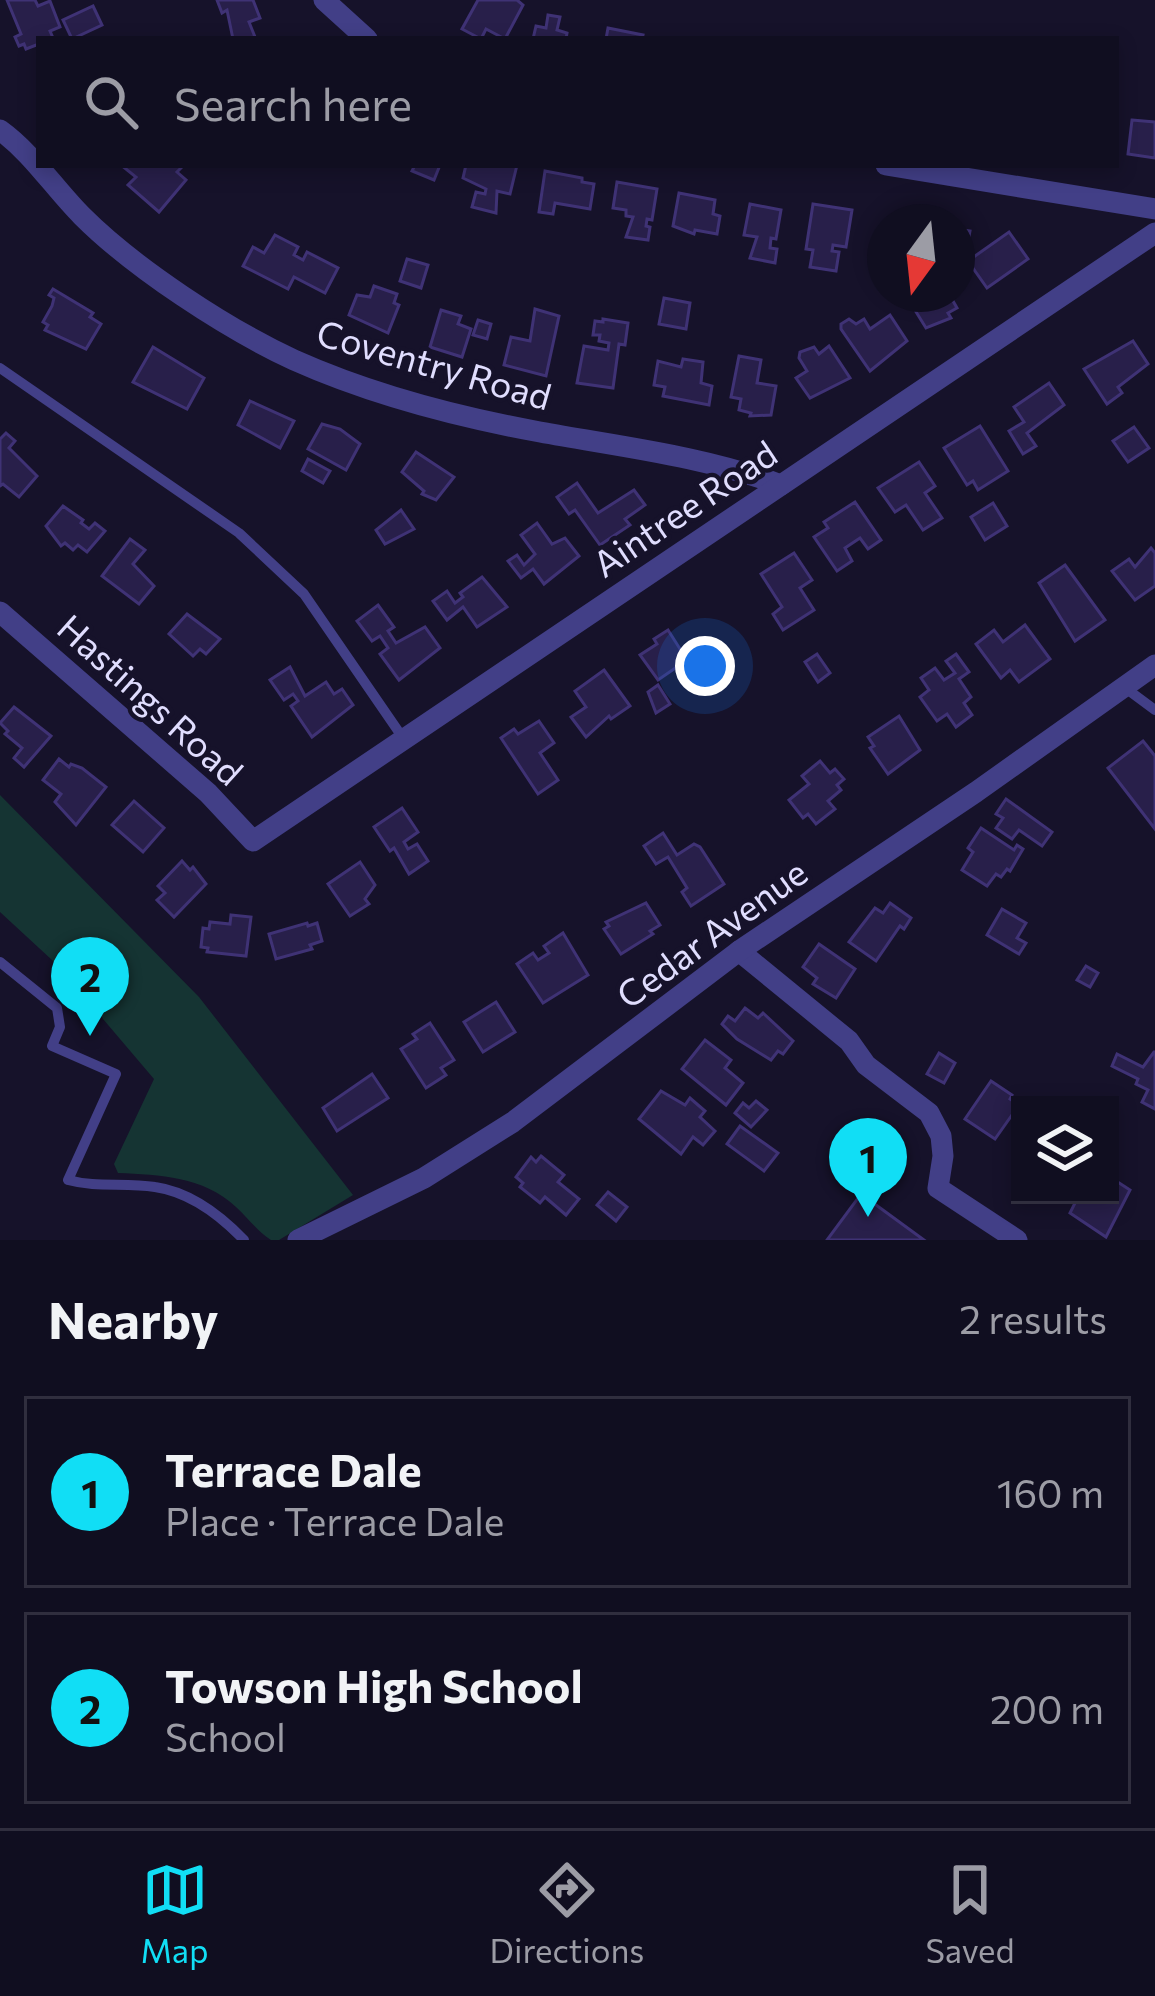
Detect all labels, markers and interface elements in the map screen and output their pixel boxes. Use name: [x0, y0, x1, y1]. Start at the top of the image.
search box: [36, 36, 1119, 168]
icon: search: [78, 69, 144, 135]
text: Search here: [174, 75, 412, 130]
north arrow: [867, 204, 975, 312]
street label: Coventry Road: [312, 309, 557, 418]
street label: Aintree Road: [584, 430, 784, 585]
street label: Hastings Road: [50, 604, 253, 793]
your location: [675, 636, 735, 696]
street label: Cedar Avenue: [607, 849, 815, 1016]
pin: 2: [51, 937, 129, 1036]
map controls: [1011, 1096, 1119, 1204]
button: layers: [1011, 1096, 1119, 1204]
pin: 1: [829, 1118, 907, 1217]
text: Nearby: [48, 1287, 218, 1350]
text: 2 results: [959, 1294, 1107, 1342]
text: Terrace Dale: [165, 1441, 422, 1496]
text: 1: [81, 1468, 99, 1516]
text: 160 m: [997, 1468, 1104, 1516]
text: Place · Terrace Dale: [165, 1496, 504, 1544]
text: Towson High School: [165, 1657, 583, 1712]
text: 2: [79, 1684, 101, 1732]
text: 200 m: [990, 1684, 1104, 1732]
text: School: [165, 1712, 286, 1760]
tab: Map: [141, 1857, 209, 1970]
tab: Directions: [490, 1857, 644, 1970]
tab: Saved: [925, 1857, 1014, 1970]

